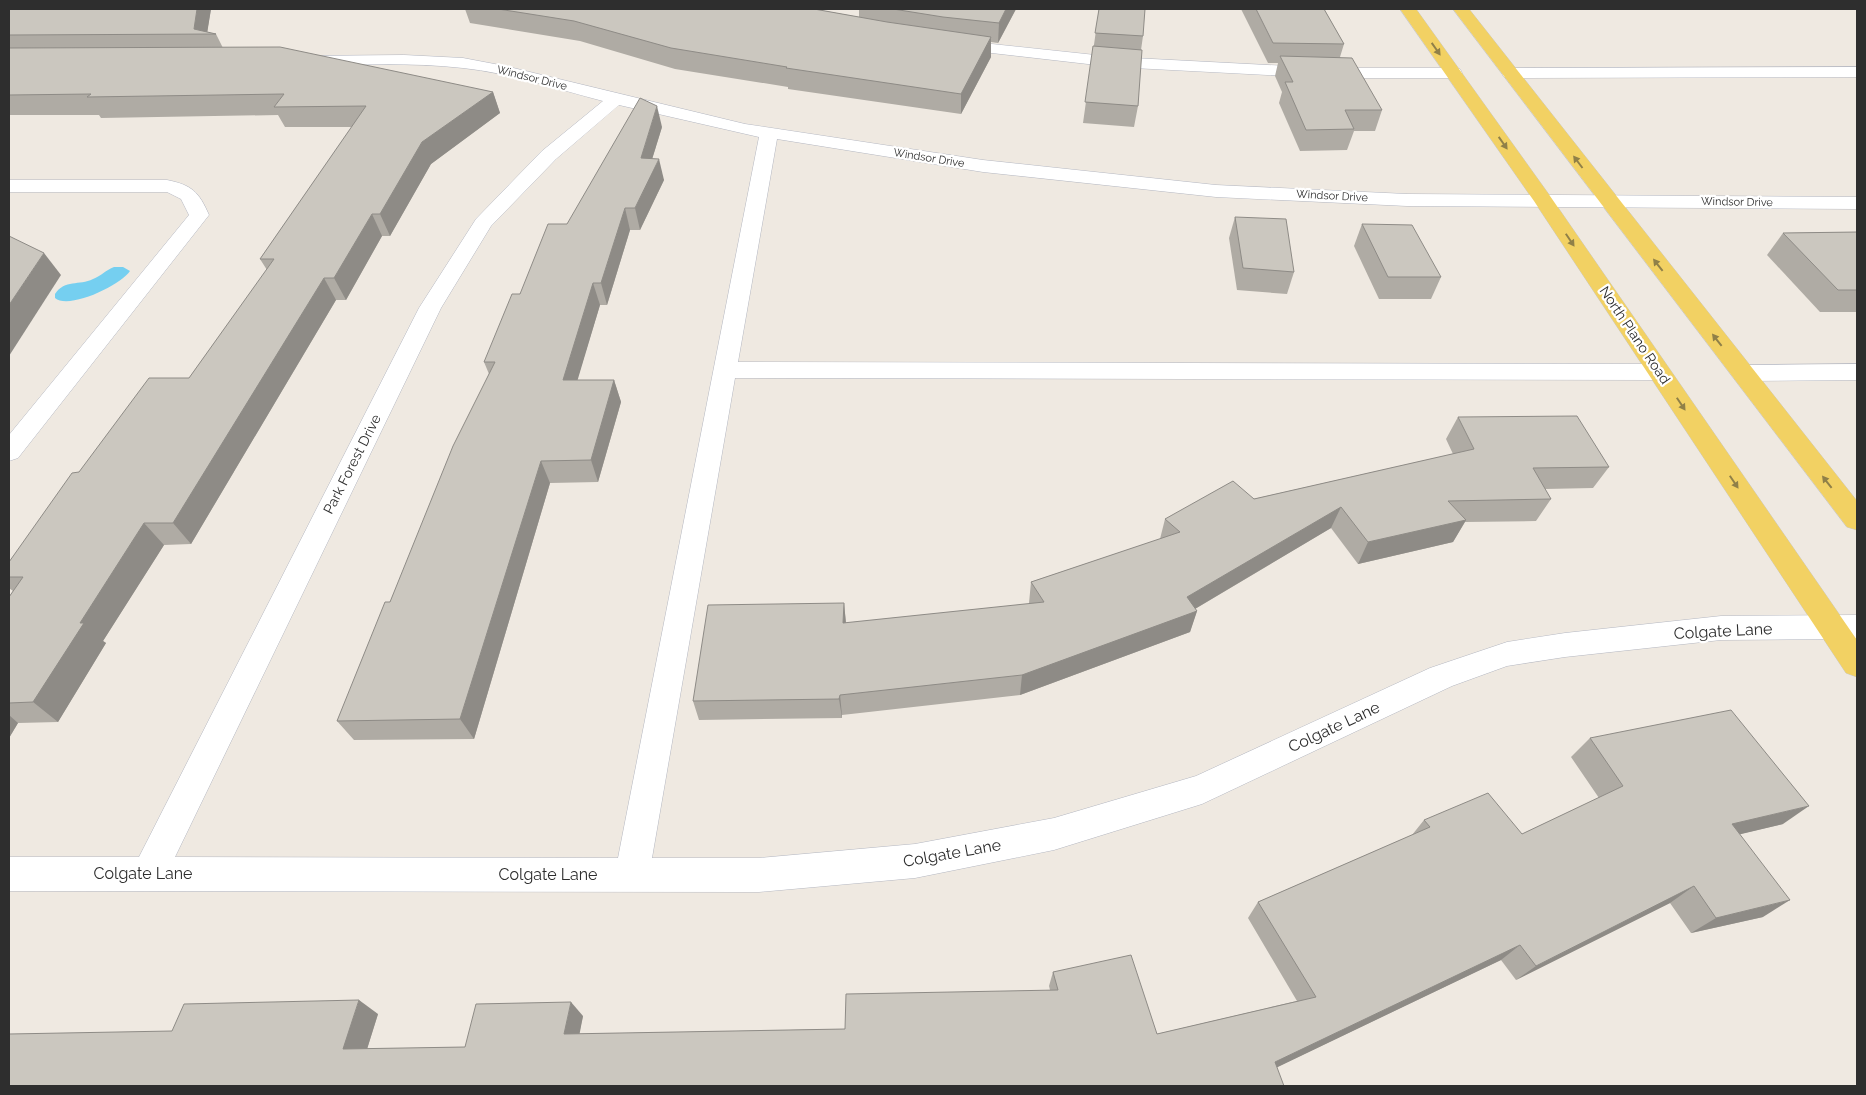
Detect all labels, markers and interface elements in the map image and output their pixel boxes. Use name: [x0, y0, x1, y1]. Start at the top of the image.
one-way arrow: [1431, 42, 1441, 55]
street label: Windsor Drive: [496, 63, 569, 93]
one-way arrow: [1498, 136, 1508, 150]
street label: Windsor Drive: [893, 146, 966, 170]
one-way arrow: [1572, 156, 1583, 169]
street label: Windsor Drive: [1296, 188, 1369, 204]
street label: Windsor Drive: [1701, 195, 1773, 209]
one-way arrow: [1565, 233, 1575, 247]
one-way arrow: [1653, 259, 1664, 272]
street label: North Plano Road: [1596, 283, 1674, 387]
one-way arrow: [1711, 334, 1722, 347]
one-way arrow: [1676, 397, 1686, 410]
street label: Park Forest Drive: [320, 412, 384, 516]
one-way arrow: [1729, 475, 1739, 489]
one-way arrow: [1822, 476, 1833, 489]
street label: Colgate Lane: [1673, 619, 1773, 643]
street label: Colgate Lane: [1285, 698, 1383, 756]
street label: Colgate Lane: [902, 835, 1002, 871]
street label: Colgate Lane: [94, 864, 192, 883]
street label: Colgate Lane: [499, 865, 597, 884]

